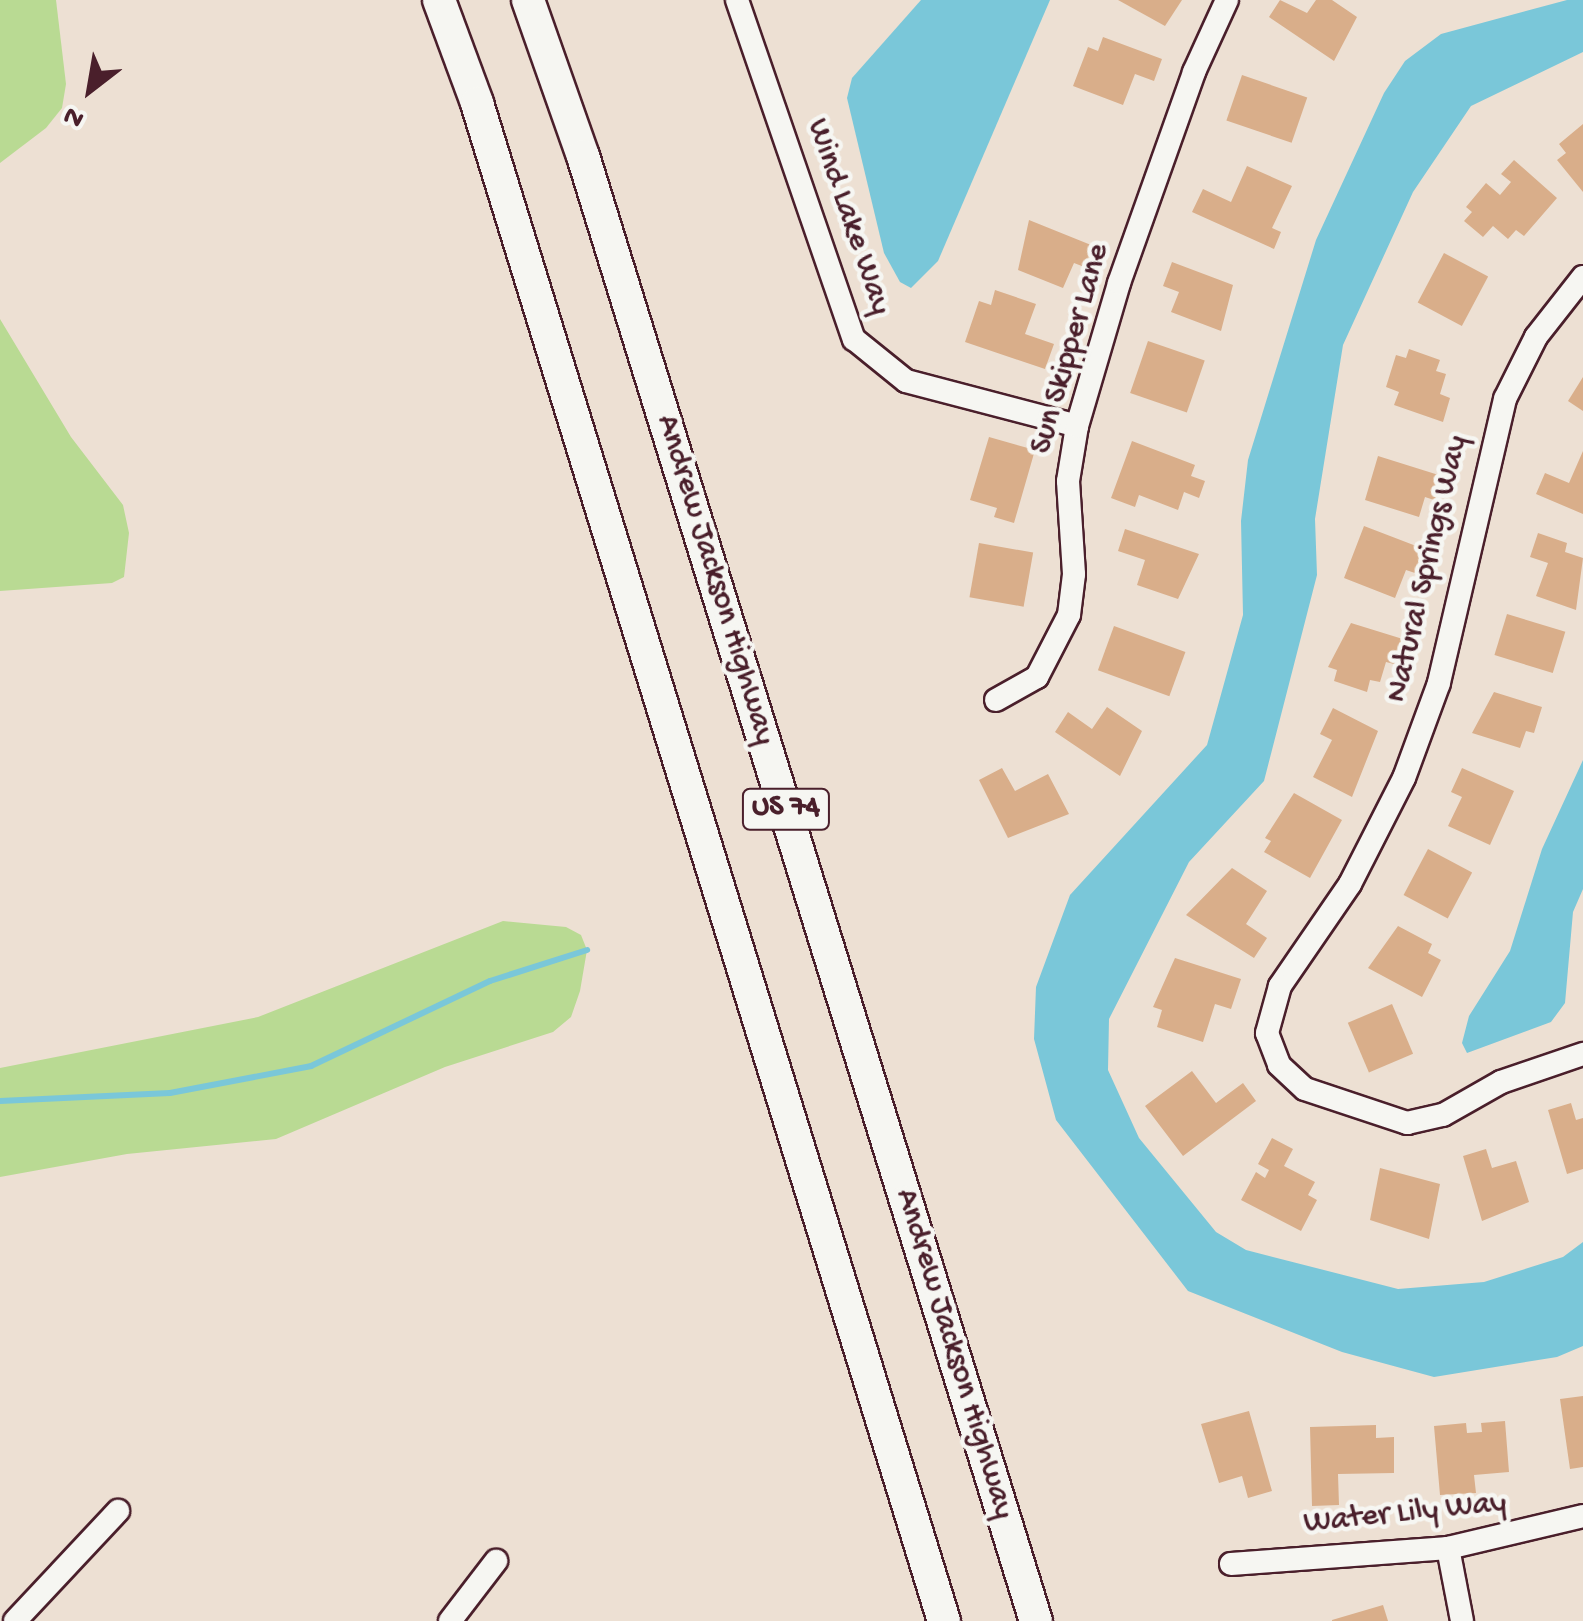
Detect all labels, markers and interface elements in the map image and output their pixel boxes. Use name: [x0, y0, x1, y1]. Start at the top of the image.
north arrow: [40, 40, 140, 140]
text: N: [58, 97, 91, 135]
street label: Wind Lake Way: [797, 114, 899, 320]
street label: Sun Skipper Lane: [1023, 240, 1119, 458]
street label: Andrew Jackson Highway: [646, 410, 784, 750]
street label: Natural Springs Way: [1379, 432, 1477, 706]
road number: US 74: [741, 784, 831, 834]
street label: Andrew Jackson Highway: [885, 1184, 1023, 1524]
street label: Water Lily Way: [1302, 1484, 1508, 1544]

